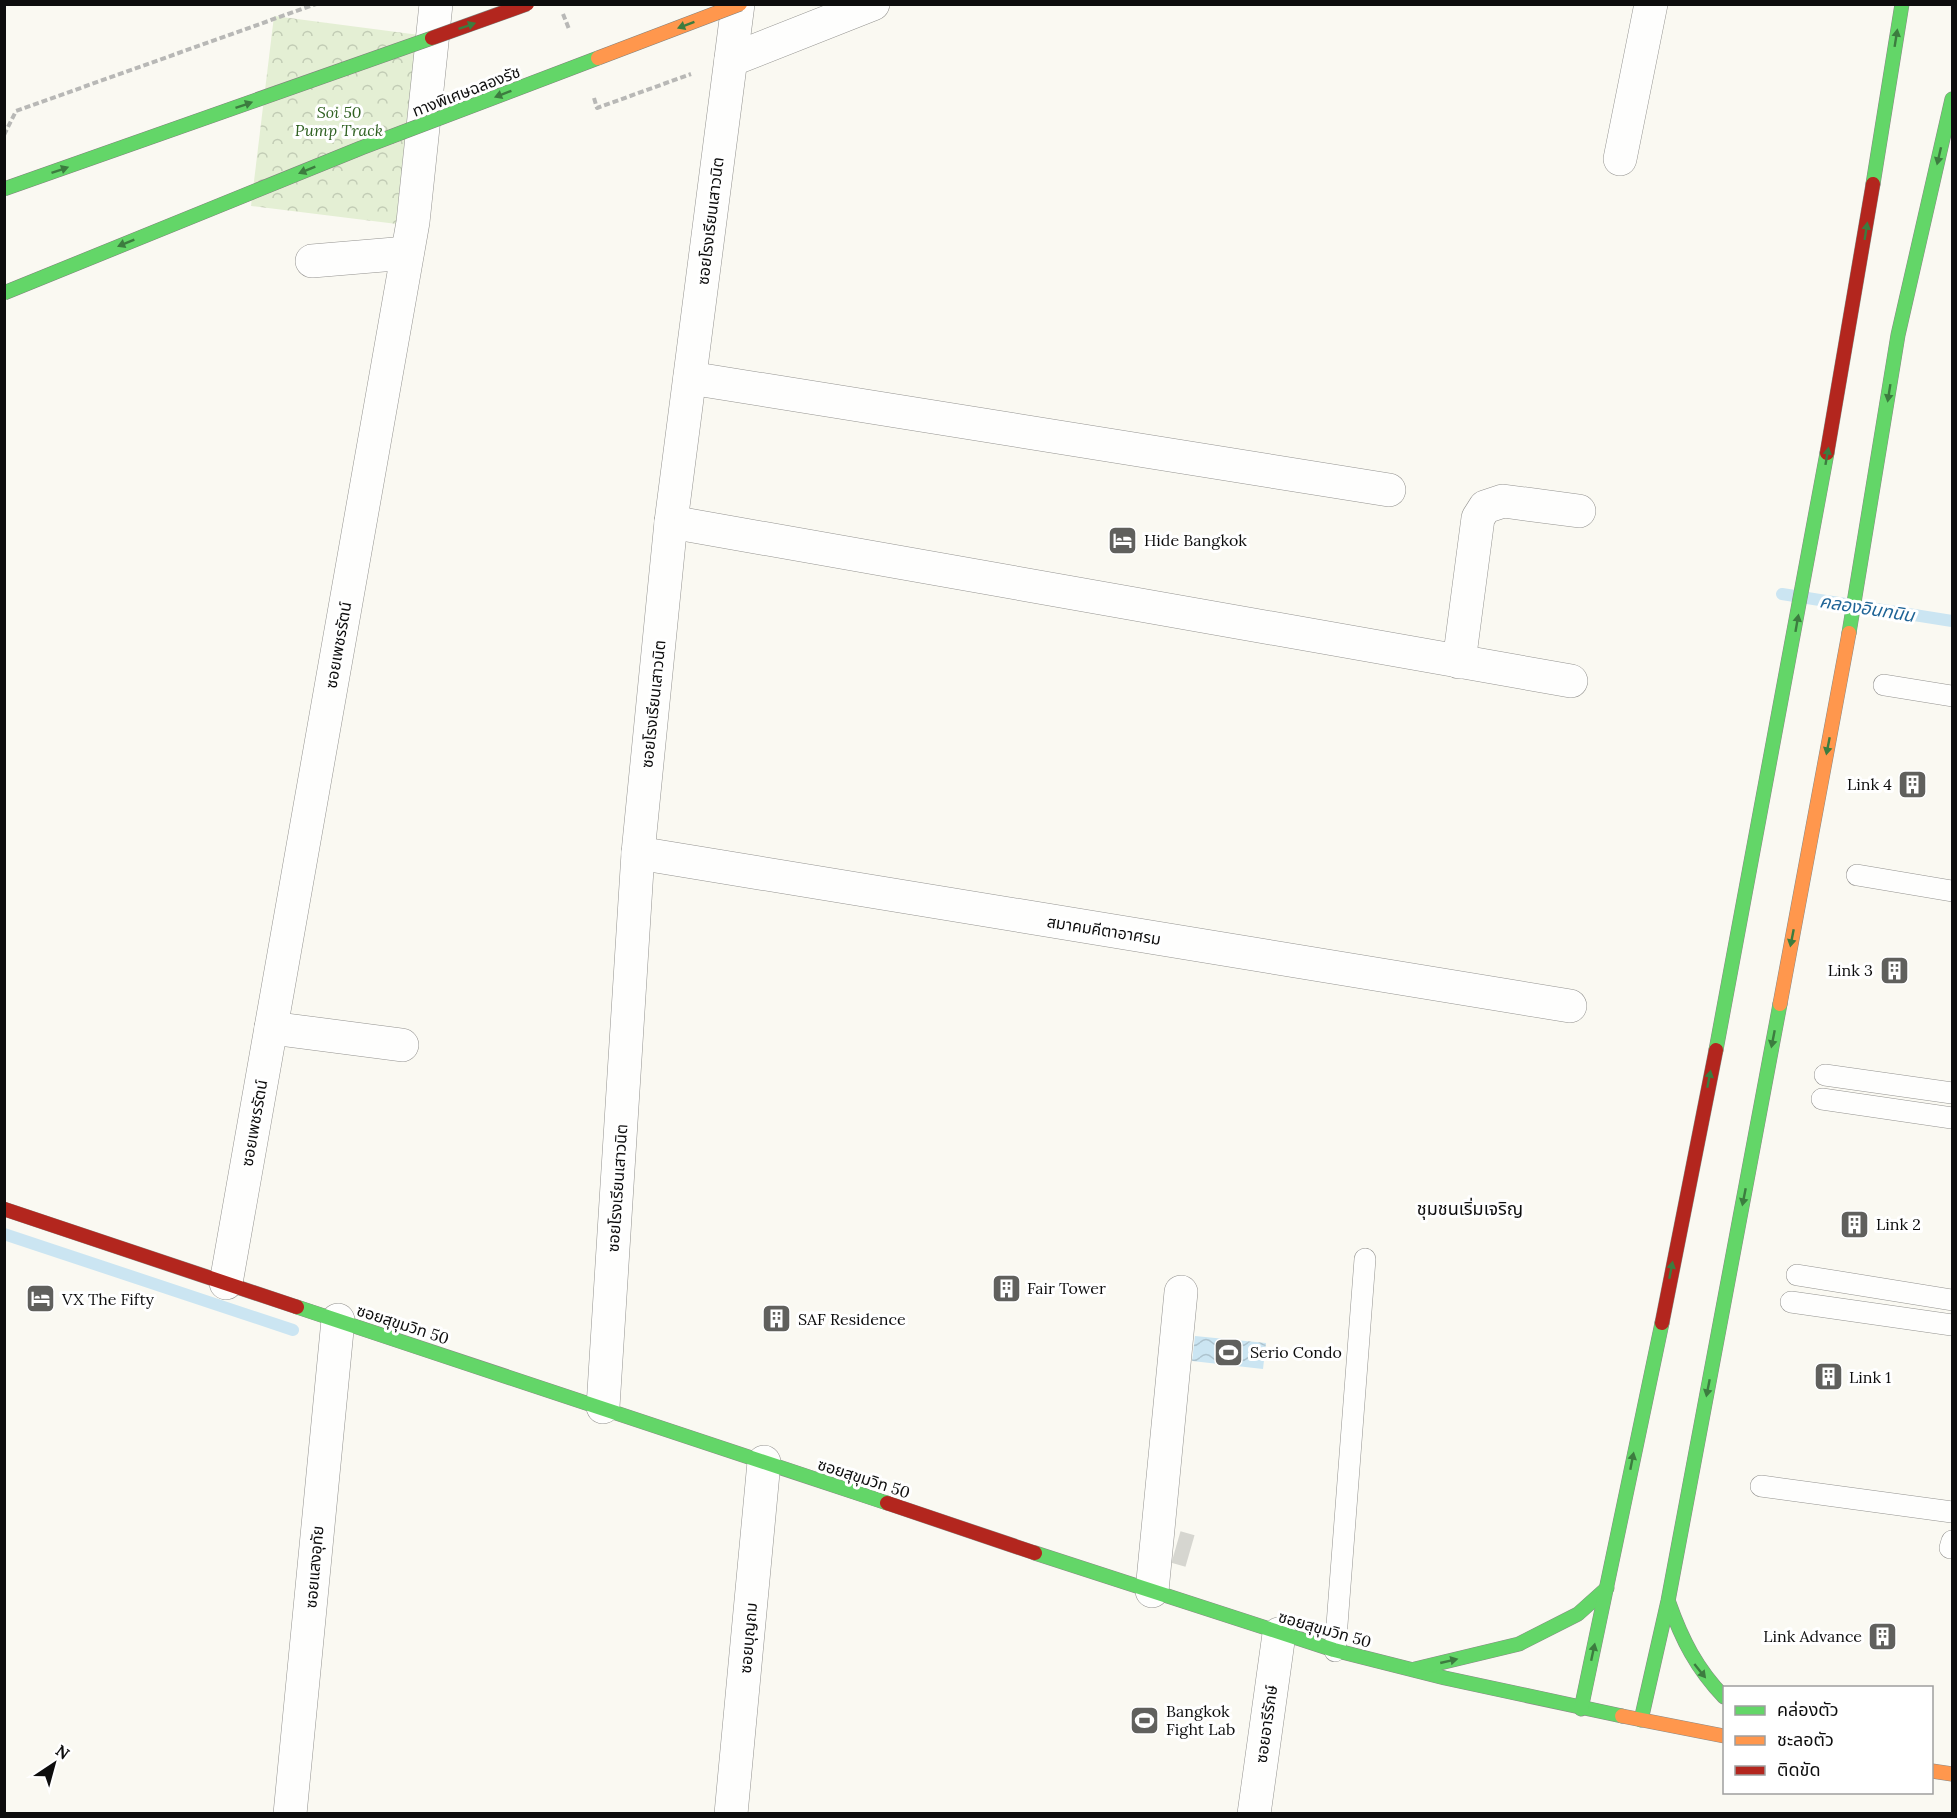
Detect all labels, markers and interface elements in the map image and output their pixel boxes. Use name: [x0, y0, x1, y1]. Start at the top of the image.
one-way arrow: [458, 21, 476, 31]
one-way arrow: [677, 21, 695, 31]
one-way arrow: [1892, 29, 1901, 48]
street label: ทางพิเศษฉลองรัช: [409, 61, 523, 121]
one-way arrow: [494, 90, 512, 100]
one-way arrow: [235, 99, 253, 109]
park label: Soi 50 Pump Track: [295, 102, 383, 140]
one-way arrow: [1934, 146, 1944, 165]
street label: ซอยโรงเรียนเสาวนิต: [692, 156, 728, 286]
one-way arrow: [51, 164, 69, 174]
one-way arrow: [298, 166, 316, 175]
one-way arrow: [1861, 221, 1870, 240]
one-way arrow: [117, 239, 135, 249]
one-way arrow: [1884, 383, 1893, 402]
one-way arrow: [1823, 447, 1832, 466]
hotel icon: Hide Bangkok: [1107, 524, 1139, 556]
place label: Hide Bangkok: [1144, 530, 1247, 550]
water label: คลองอินทนิน: [1818, 589, 1917, 627]
street label: ซอยเพชรรัตน์: [321, 600, 355, 690]
one-way arrow: [1793, 613, 1802, 632]
street label: ซอยโรงเรียนเสาวนิต: [636, 639, 670, 769]
one-way arrow: [1823, 737, 1832, 756]
building icon: Link 4: [1897, 768, 1929, 800]
place label: Link 4: [1847, 774, 1892, 794]
street label: สมาคมคีตาอาศรม: [1046, 911, 1162, 949]
one-way arrow: [1787, 928, 1796, 947]
building icon: Link 3: [1878, 954, 1910, 986]
place label: Link 3: [1828, 960, 1873, 980]
one-way arrow: [1768, 1029, 1777, 1048]
one-way arrow: [1705, 1069, 1714, 1088]
street label: ซอยเพชรรัตน์: [237, 1078, 271, 1168]
street label: ซอยโรงเรียนเสาวนิต: [603, 1123, 631, 1253]
one-way arrow: [1739, 1187, 1748, 1206]
district label: ชุมชนเริ่มเจริญ: [1417, 1197, 1523, 1220]
building icon: Link 2: [1839, 1208, 1871, 1240]
place label: Link 2: [1876, 1214, 1921, 1234]
one-way arrow: [1667, 1260, 1676, 1279]
building icon: Fair Tower: [990, 1272, 1022, 1304]
place label: Fair Tower: [1027, 1278, 1106, 1298]
hotel icon: VX The Fifty: [25, 1283, 57, 1315]
place label: VX The Fifty: [61, 1289, 155, 1309]
street label: ซอยสุขุมวิท 50: [354, 1300, 452, 1348]
building icon: SAF Residence: [761, 1303, 793, 1335]
place label: SAF Residence: [798, 1309, 906, 1329]
sports icon: Serio Condo: [1213, 1336, 1245, 1368]
place label: Serio Condo: [1250, 1342, 1342, 1362]
building icon: Link 1: [1812, 1361, 1844, 1393]
place label: Link 1: [1849, 1367, 1891, 1387]
one-way arrow: [1703, 1379, 1712, 1398]
one-way arrow: [1628, 1452, 1638, 1470]
street label: ซอยสุขุมวิท 50: [815, 1454, 913, 1502]
street label: ซอยแสงอุทัย: [300, 1525, 328, 1609]
street label: ซอยบุญถม: [735, 1602, 761, 1674]
street label: ซอยสุขุมวิท 50: [1276, 1606, 1374, 1652]
building icon: Link Advance: [1867, 1620, 1899, 1652]
place label: Link Advance: [1763, 1626, 1862, 1646]
one-way arrow: [1589, 1642, 1598, 1661]
one-way arrow: [1440, 1656, 1459, 1666]
one-way arrow: [1694, 1663, 1707, 1679]
street label: ซอยอารีรักษ์: [1251, 1684, 1281, 1764]
legend: [1723, 1686, 1933, 1794]
text: คล่องตัว: [1777, 1698, 1839, 1721]
place label: Bangkok Fight Lab: [1166, 1701, 1235, 1739]
sports icon: Bangkok Fight Lab: [1129, 1704, 1161, 1736]
text: ชะลอตัว: [1777, 1728, 1834, 1751]
north arrow: [24, 1734, 84, 1794]
text: N: [52, 1740, 74, 1764]
text: ติดขัด: [1777, 1758, 1820, 1781]

